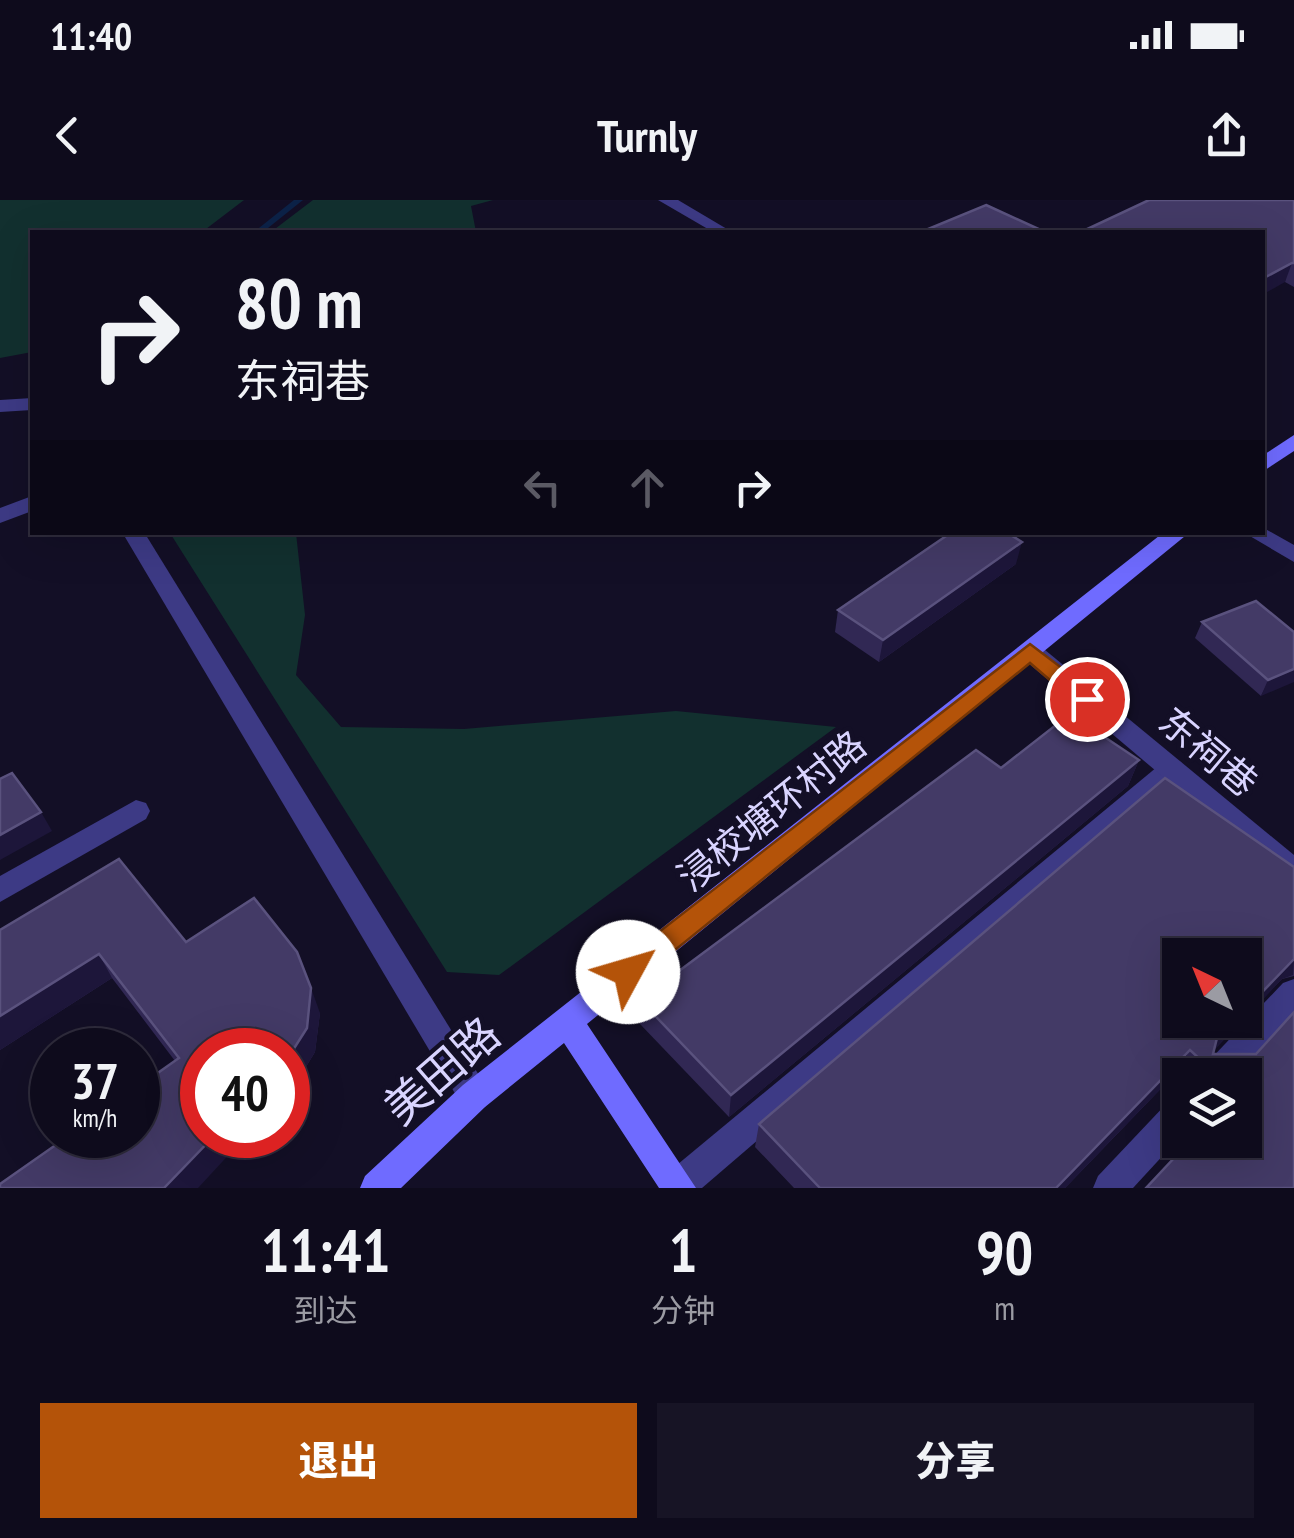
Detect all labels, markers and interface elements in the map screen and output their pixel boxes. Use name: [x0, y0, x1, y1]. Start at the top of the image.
text: 11:40: [50, 11, 132, 60]
text: Turnly: [597, 106, 697, 164]
icon: back: [40, 108, 95, 163]
icon: share: [1199, 108, 1254, 163]
text: 80 m: [235, 257, 363, 347]
icon: right: [70, 270, 200, 400]
text: 东祠巷: [235, 351, 370, 409]
icon: left: [515, 460, 570, 515]
icon: ahead: [620, 460, 675, 515]
icon: right: [725, 460, 780, 515]
pin: [1045, 657, 1130, 742]
icon: arrive: [1060, 672, 1115, 727]
street label: 东祠巷: [1150, 696, 1268, 806]
street label: 浸校塘环村路: [667, 719, 875, 901]
position arrow: [576, 920, 680, 1024]
north arrow: [1162, 938, 1262, 1038]
map controls: [1162, 938, 1262, 1158]
street label: 美田路: [371, 1004, 511, 1136]
speed limit sign: 40: [180, 1028, 310, 1158]
text: 37: [71, 1048, 119, 1113]
button: layers: [1162, 1058, 1262, 1158]
text: km/h: [73, 1102, 117, 1134]
text: 11:41: [261, 1211, 390, 1289]
text: 1: [669, 1211, 698, 1289]
text: 90: [976, 1213, 1033, 1291]
text: m: [994, 1287, 1015, 1329]
text: 到达: [294, 1289, 358, 1331]
text: 分钟: [651, 1289, 715, 1331]
button: 退出: [40, 1403, 637, 1518]
button: 分享: [657, 1403, 1254, 1518]

